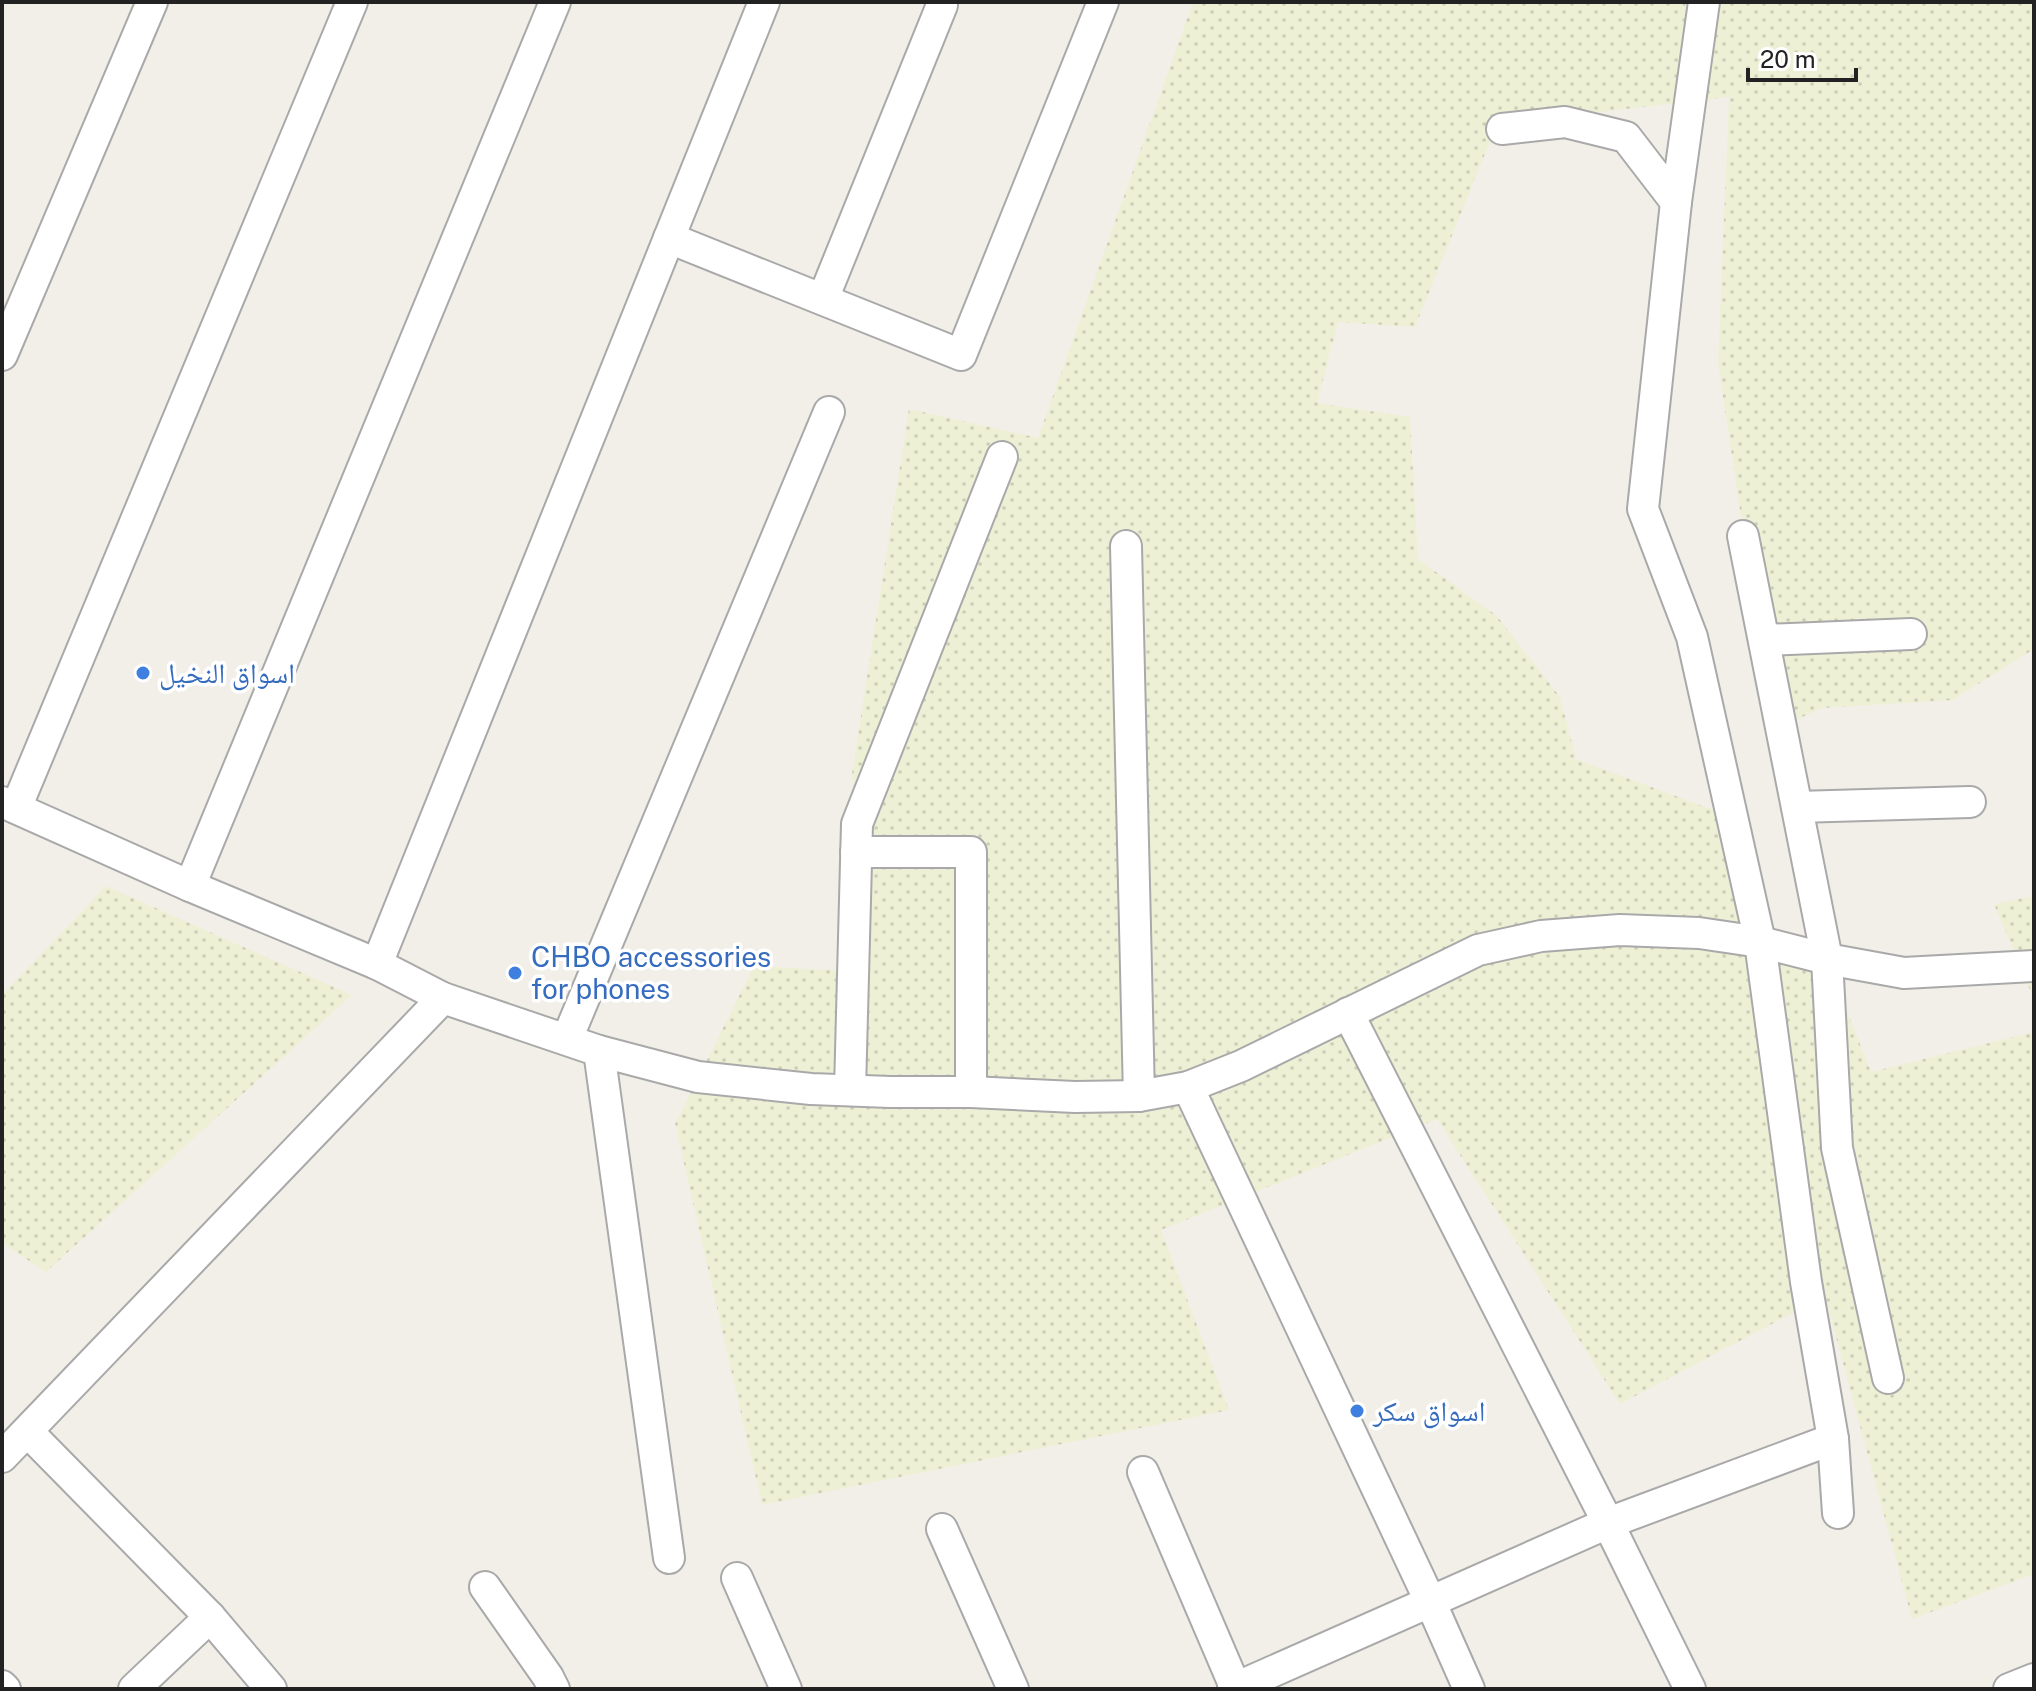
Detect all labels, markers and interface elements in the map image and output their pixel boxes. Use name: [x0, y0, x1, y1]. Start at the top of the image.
scale bar: [1748, 32, 1856, 82]
text: 20 m: [1760, 45, 1816, 73]
place label: اسواق النخيل: [159, 656, 295, 691]
marker: اسواق النخيل: [134, 664, 152, 682]
place label: CHBO accessories for phones: [531, 940, 771, 1005]
marker: CHBO accessories for phones: [506, 964, 524, 982]
place label: اسواق سكر: [1372, 1394, 1485, 1429]
marker: اسواق سكر: [1348, 1402, 1366, 1420]

